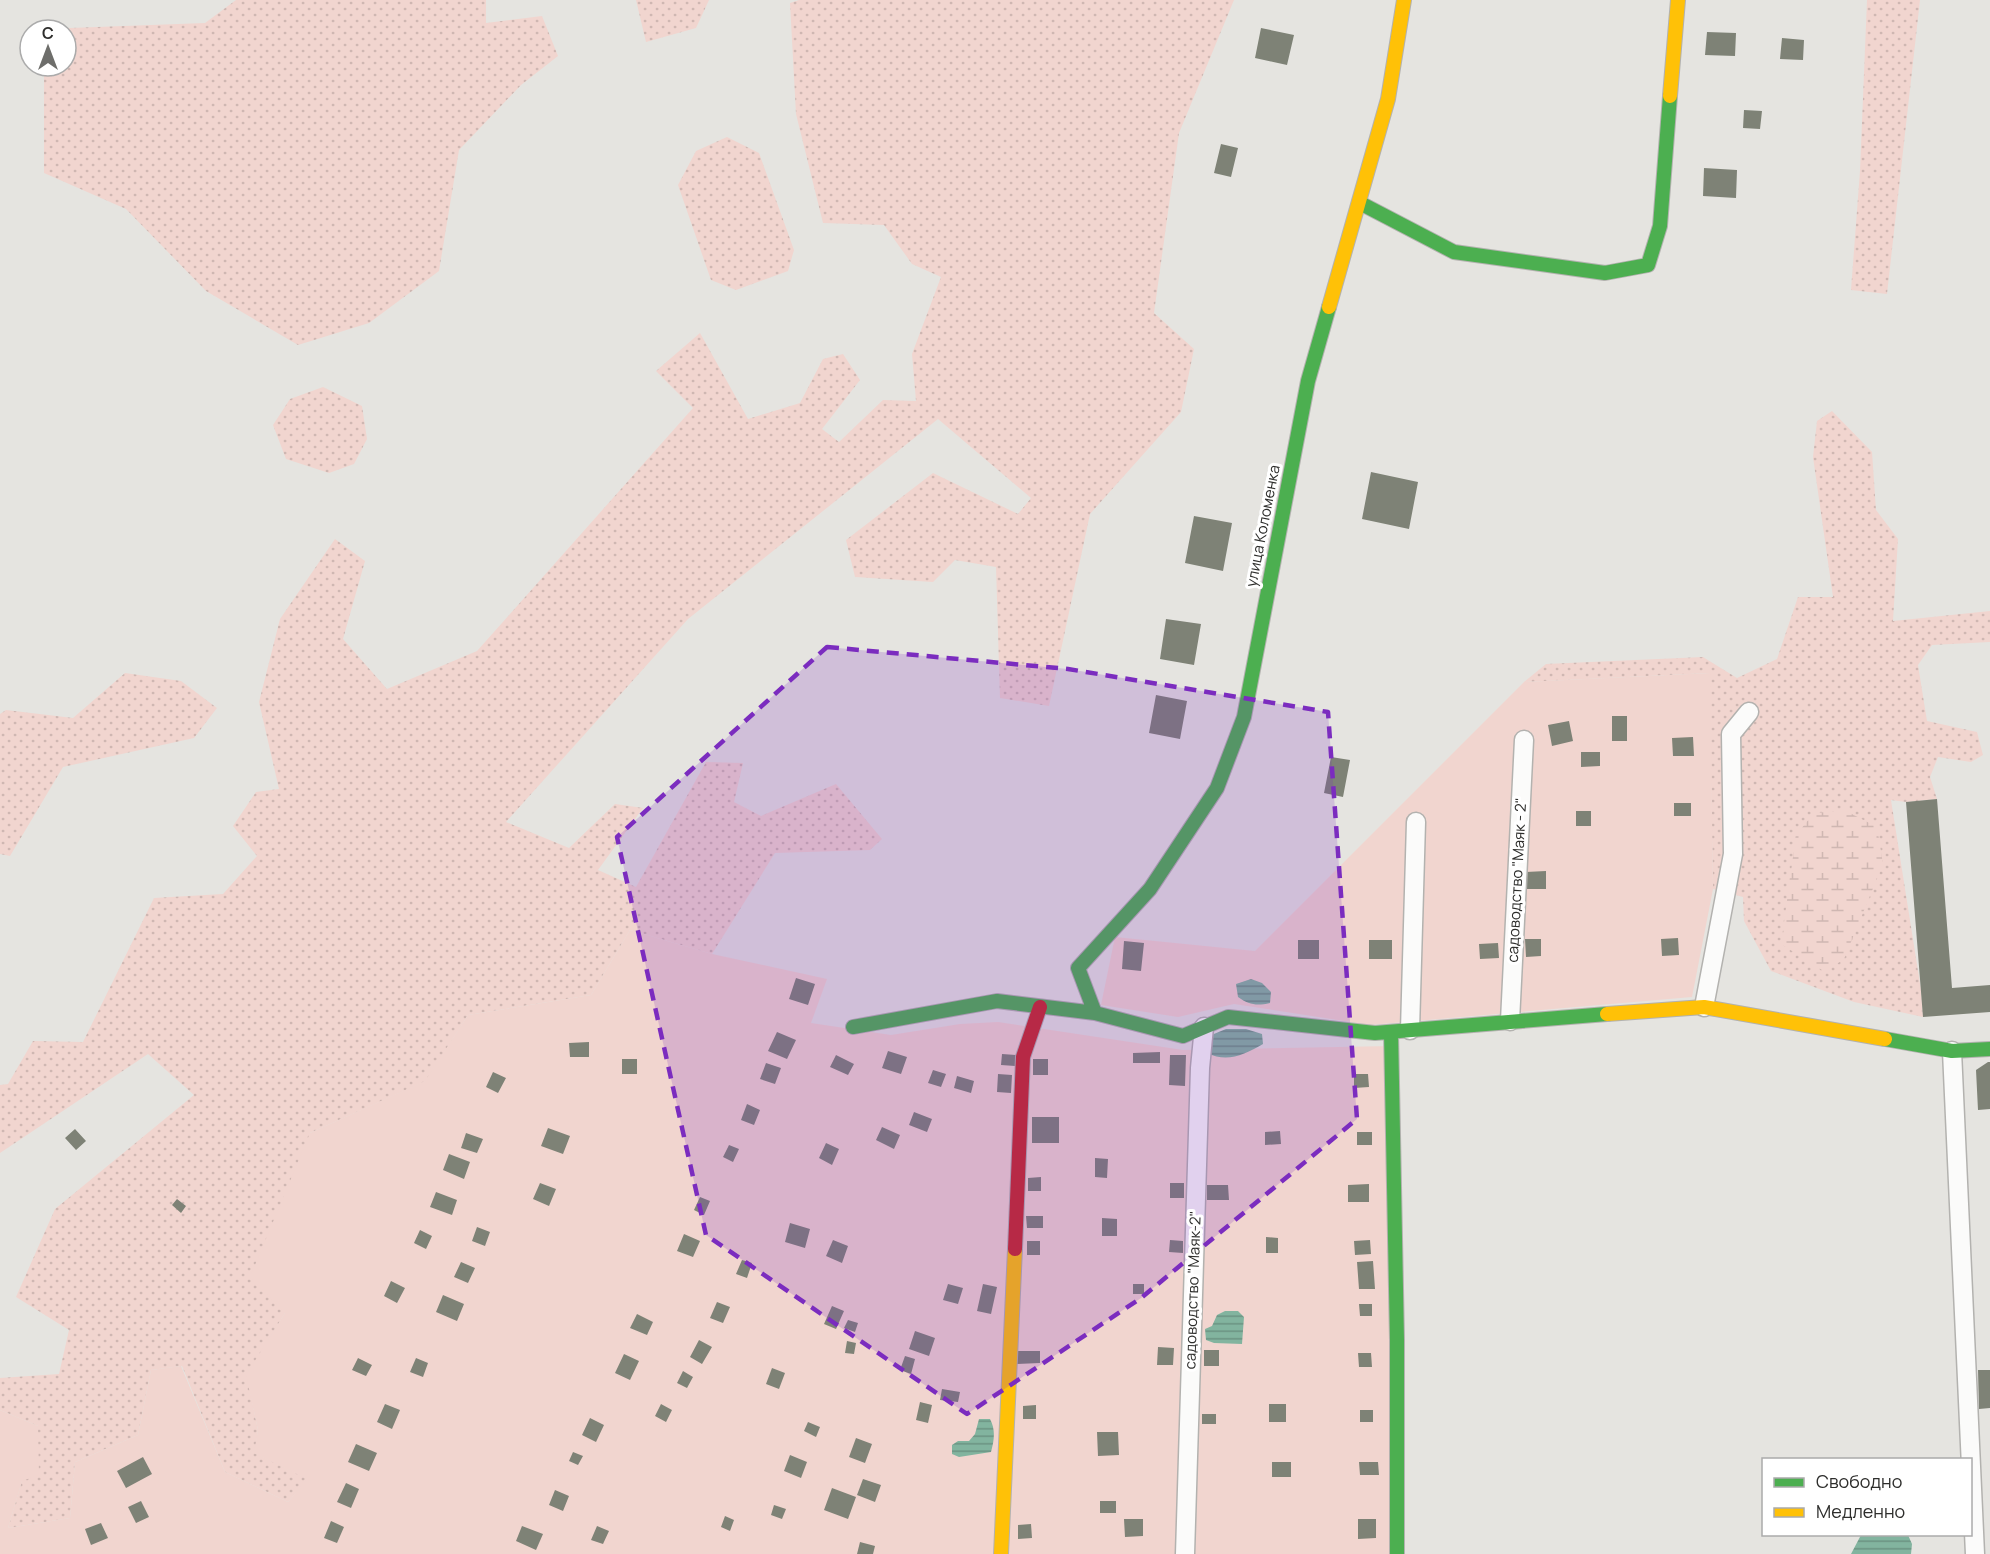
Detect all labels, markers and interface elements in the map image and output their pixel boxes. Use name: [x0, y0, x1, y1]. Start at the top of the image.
north arrow: [18, 18, 78, 78]
text: С: [42, 22, 54, 44]
street label: улица Коломенка: [1240, 463, 1285, 589]
street label: садоводство "Маяк - 2": [1502, 797, 1531, 963]
street label: садоводство "Маяк-2": [1179, 1210, 1206, 1370]
legend: [1762, 1458, 1972, 1536]
text: Свободно: [1816, 1469, 1902, 1493]
text: Медленно: [1816, 1499, 1905, 1523]

